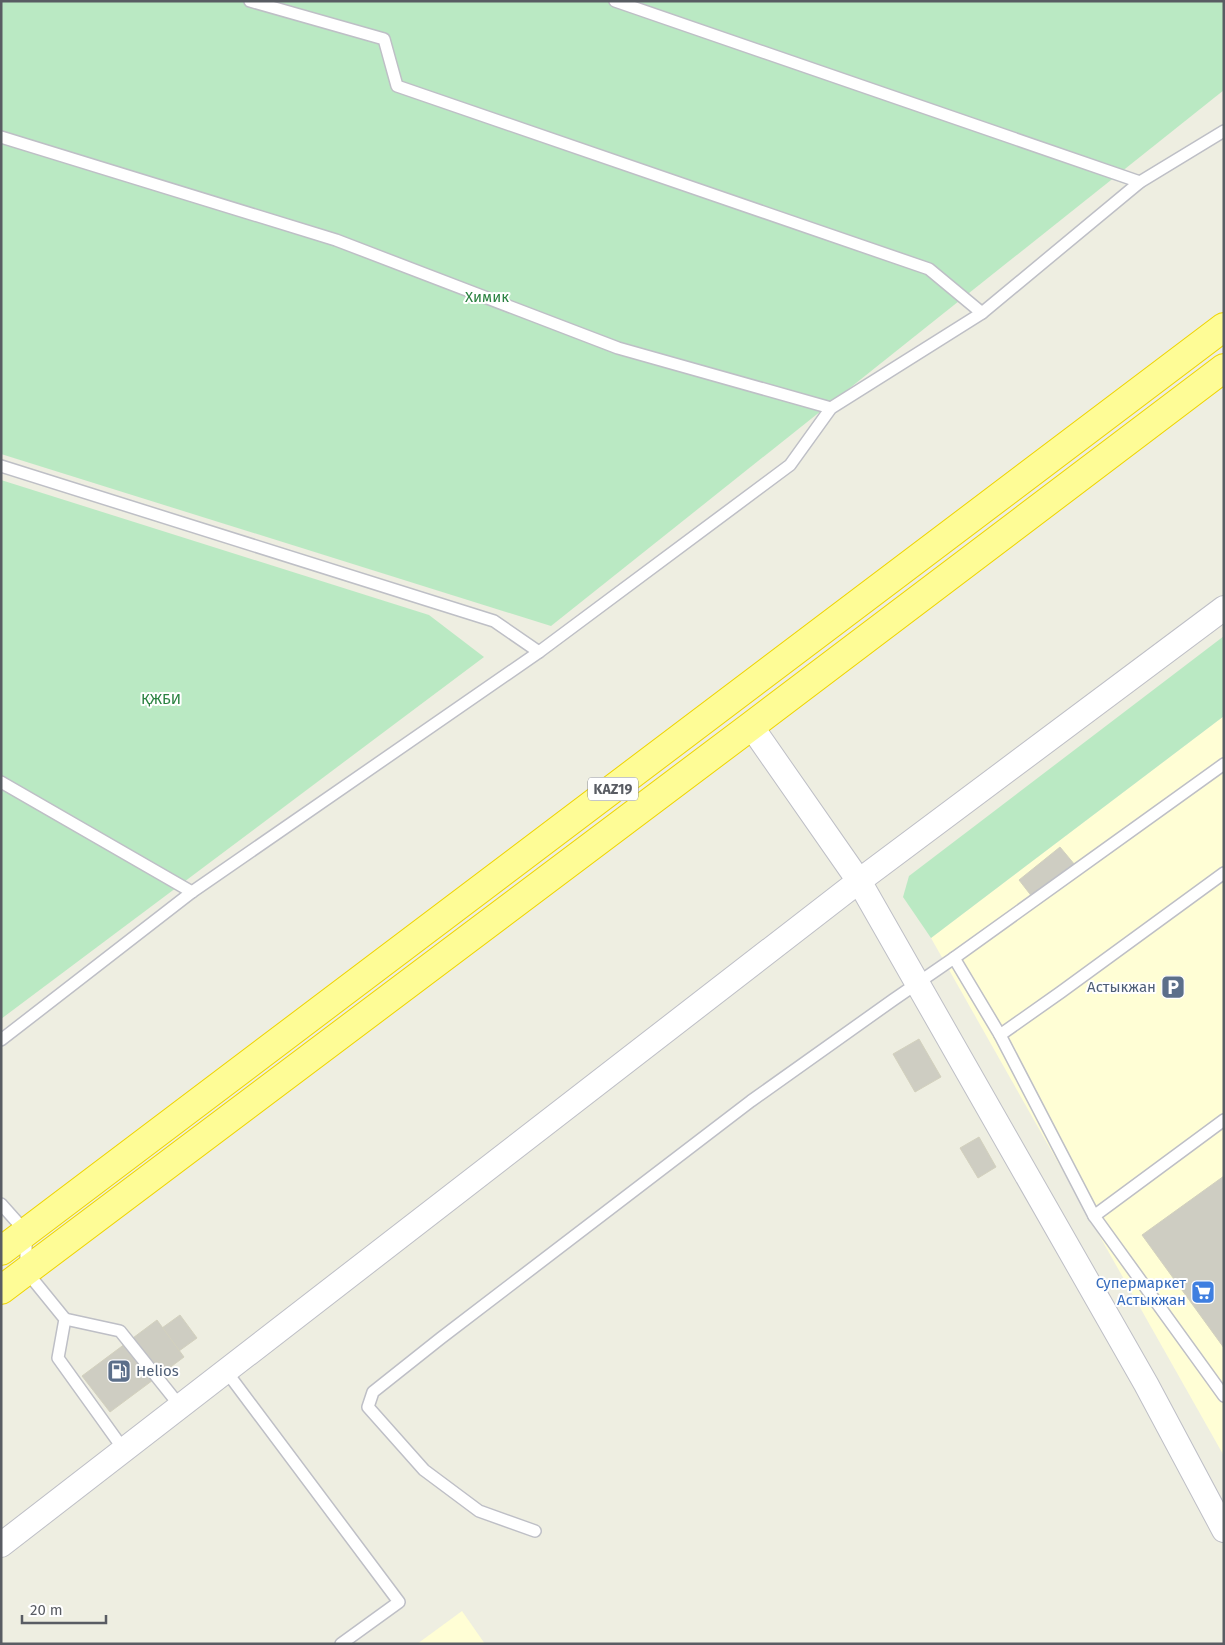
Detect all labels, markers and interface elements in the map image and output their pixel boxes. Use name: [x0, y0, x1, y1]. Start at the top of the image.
park label: Химик: [465, 288, 509, 306]
park label: ҚЖБИ: [141, 690, 181, 708]
road number: KAZ19: [588, 778, 638, 801]
parking icon: Астыкжан: [1160, 974, 1186, 1000]
place label: Астыкжан: [1087, 978, 1156, 996]
place label: Супермаркет Астыкжан: [1096, 1274, 1186, 1309]
supermarket icon: Супермаркет Астыкжан: [1190, 1279, 1216, 1305]
fuel station icon: Helios: [106, 1358, 132, 1384]
place label: Helios: [136, 1362, 179, 1380]
scale bar: [22, 1592, 106, 1624]
text: 20 m: [30, 1601, 63, 1619]

